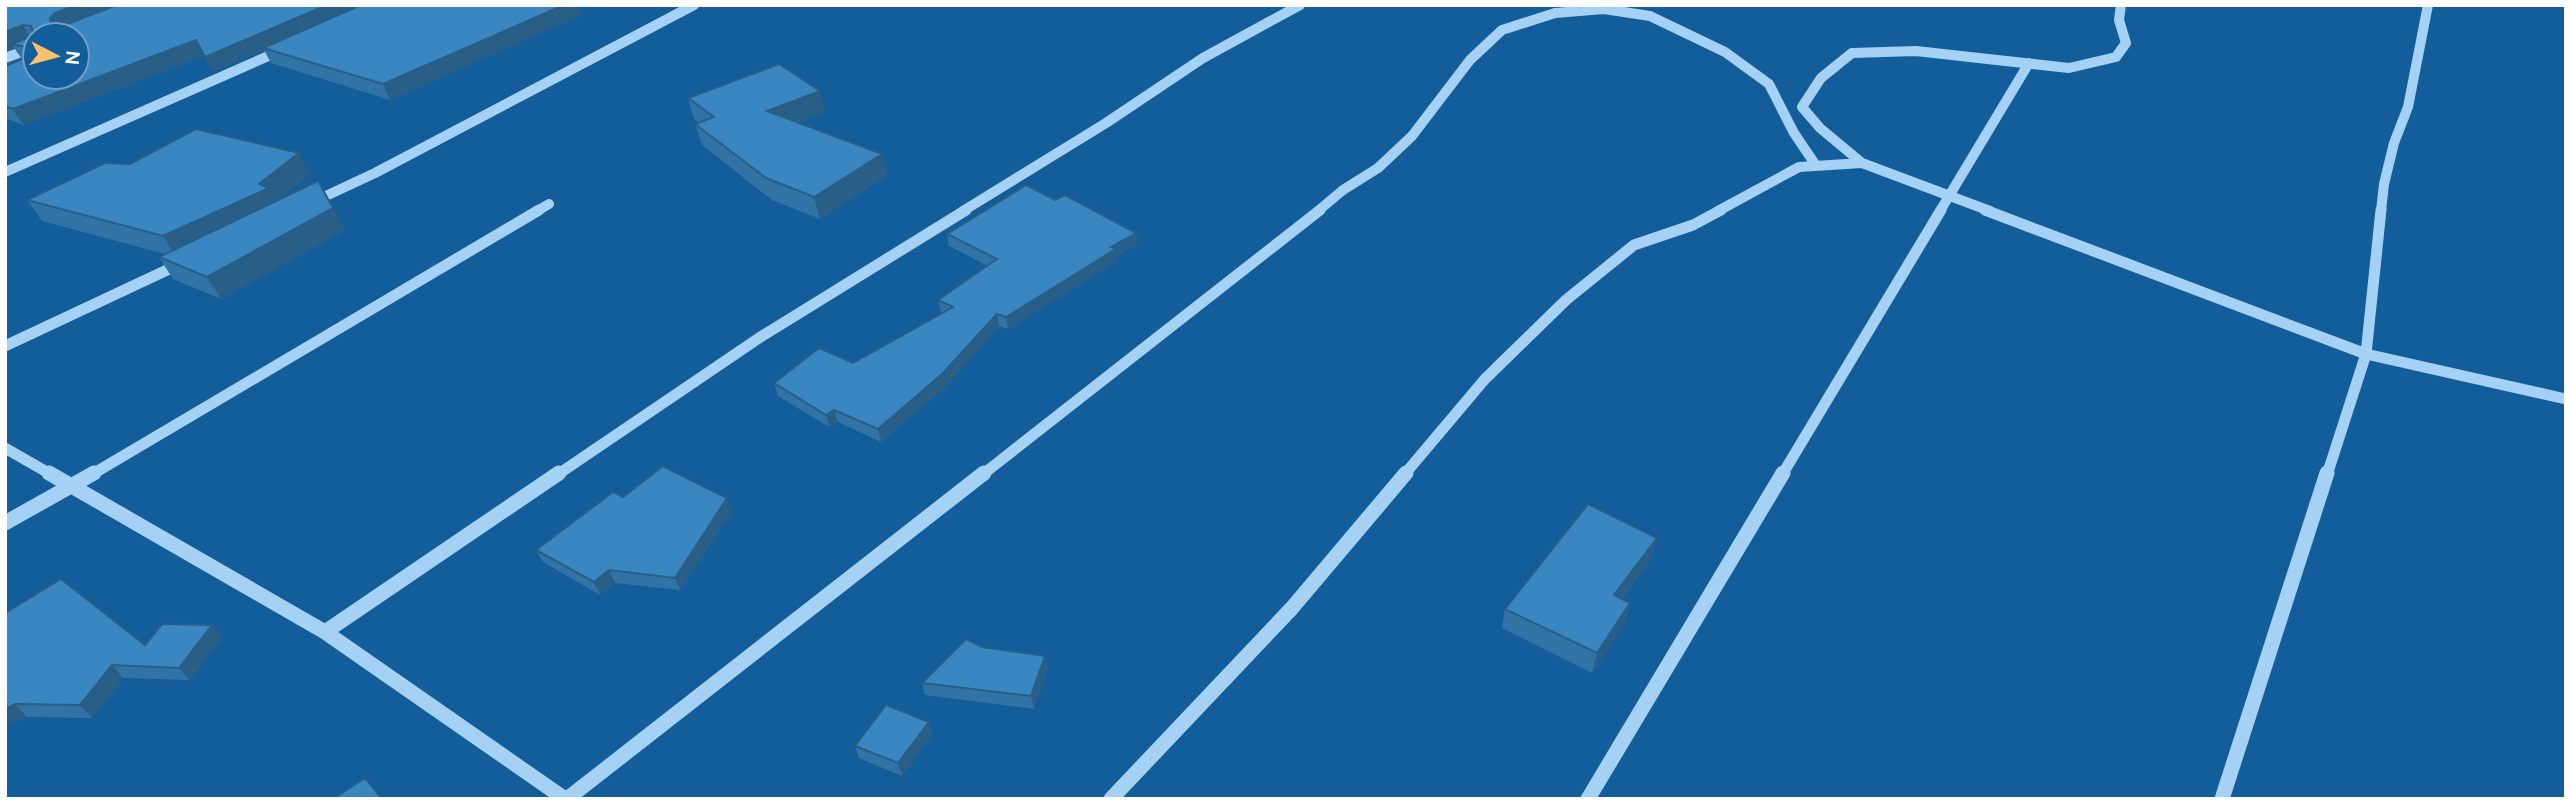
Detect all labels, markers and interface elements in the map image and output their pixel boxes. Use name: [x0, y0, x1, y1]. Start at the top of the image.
north arrow: [21, 21, 91, 91]
text: N: [59, 50, 86, 66]

